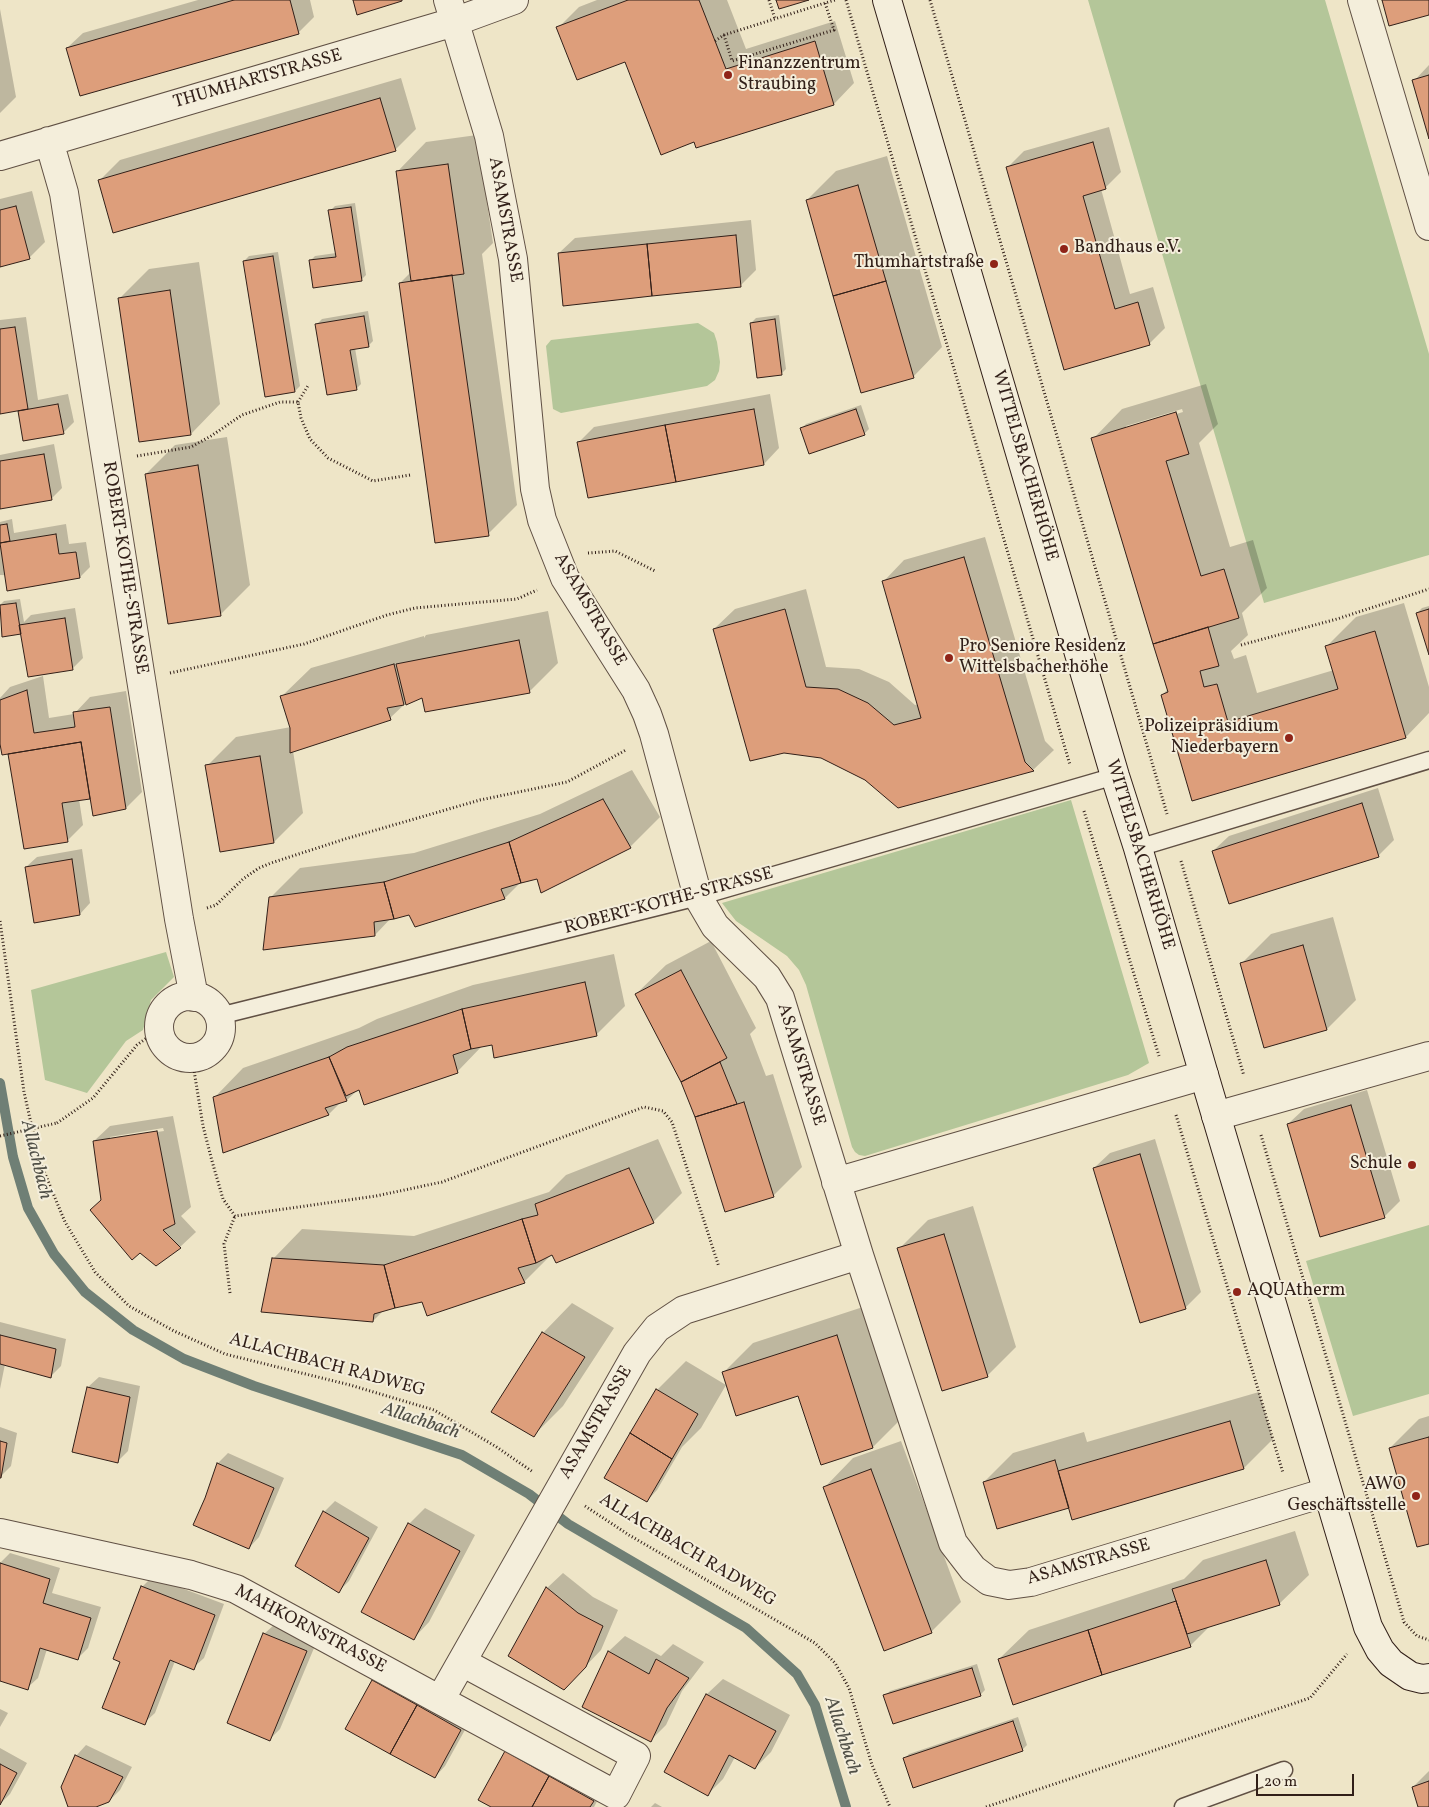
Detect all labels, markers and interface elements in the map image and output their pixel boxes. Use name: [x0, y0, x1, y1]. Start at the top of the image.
street label: THUMHARTSTRASSE: [171, 46, 345, 114]
place label: Finanzzentrum Straubing: [738, 54, 861, 96]
marker: Finanzzentrum Straubing: [722, 69, 734, 81]
street label: ASAMSTRASSE: [482, 156, 526, 284]
place label: Bandhaus e.V.: [1074, 238, 1181, 260]
marker: Bandhaus e.V.: [1058, 243, 1070, 255]
place label: Thumhartstraße: [854, 253, 984, 275]
marker: Thumhartstraße: [988, 258, 1000, 270]
street label: WITTELSBACHERHÖHE: [986, 368, 1062, 564]
street label: ROBERT-KOTHE-STRASSE: [96, 460, 152, 676]
street label: ASAMSTRASSE: [548, 550, 630, 670]
place label: Pro Seniore Residenz Wittelsbacherhöhe: [959, 637, 1126, 680]
marker: Pro Seniore Residenz Wittelsbacherhöhe: [943, 652, 955, 664]
place label: Polizeipräsidium Niederbayern: [1144, 717, 1279, 760]
marker: Polizeipräsidium Niederbayern: [1283, 732, 1295, 744]
street label: WITTELSBACHERHÖHE: [1100, 757, 1178, 953]
street label: ROBERT-KOTHE-STRASSE: [562, 864, 776, 940]
street label: ASAMSTRASSE: [771, 1001, 829, 1129]
water label: Allachbach: [14, 1118, 56, 1202]
place label: Schule: [1350, 1154, 1402, 1176]
marker: Schule: [1406, 1159, 1418, 1171]
place label: AQUAtherm: [1247, 1281, 1345, 1303]
marker: AQUAtherm: [1231, 1286, 1243, 1298]
street label: ALLACHBACH RADWEG: [227, 1329, 427, 1403]
street label: ASAMSTRASSE: [556, 1363, 638, 1483]
water label: Allachbach: [378, 1399, 462, 1445]
place label: AWO Geschäftsstelle: [1288, 1475, 1406, 1518]
street label: ALLACHBACH RADWEG: [595, 1490, 779, 1612]
marker: AWO Geschäftsstelle: [1410, 1490, 1422, 1502]
street label: ASAMSTRASSE: [1025, 1535, 1153, 1591]
street label: MAHKORNSTRASSE: [231, 1581, 389, 1679]
water label: Allachbach: [818, 1694, 864, 1778]
scale bar: [1259, 1764, 1356, 1796]
text: 20 m: [1264, 1772, 1297, 1793]

